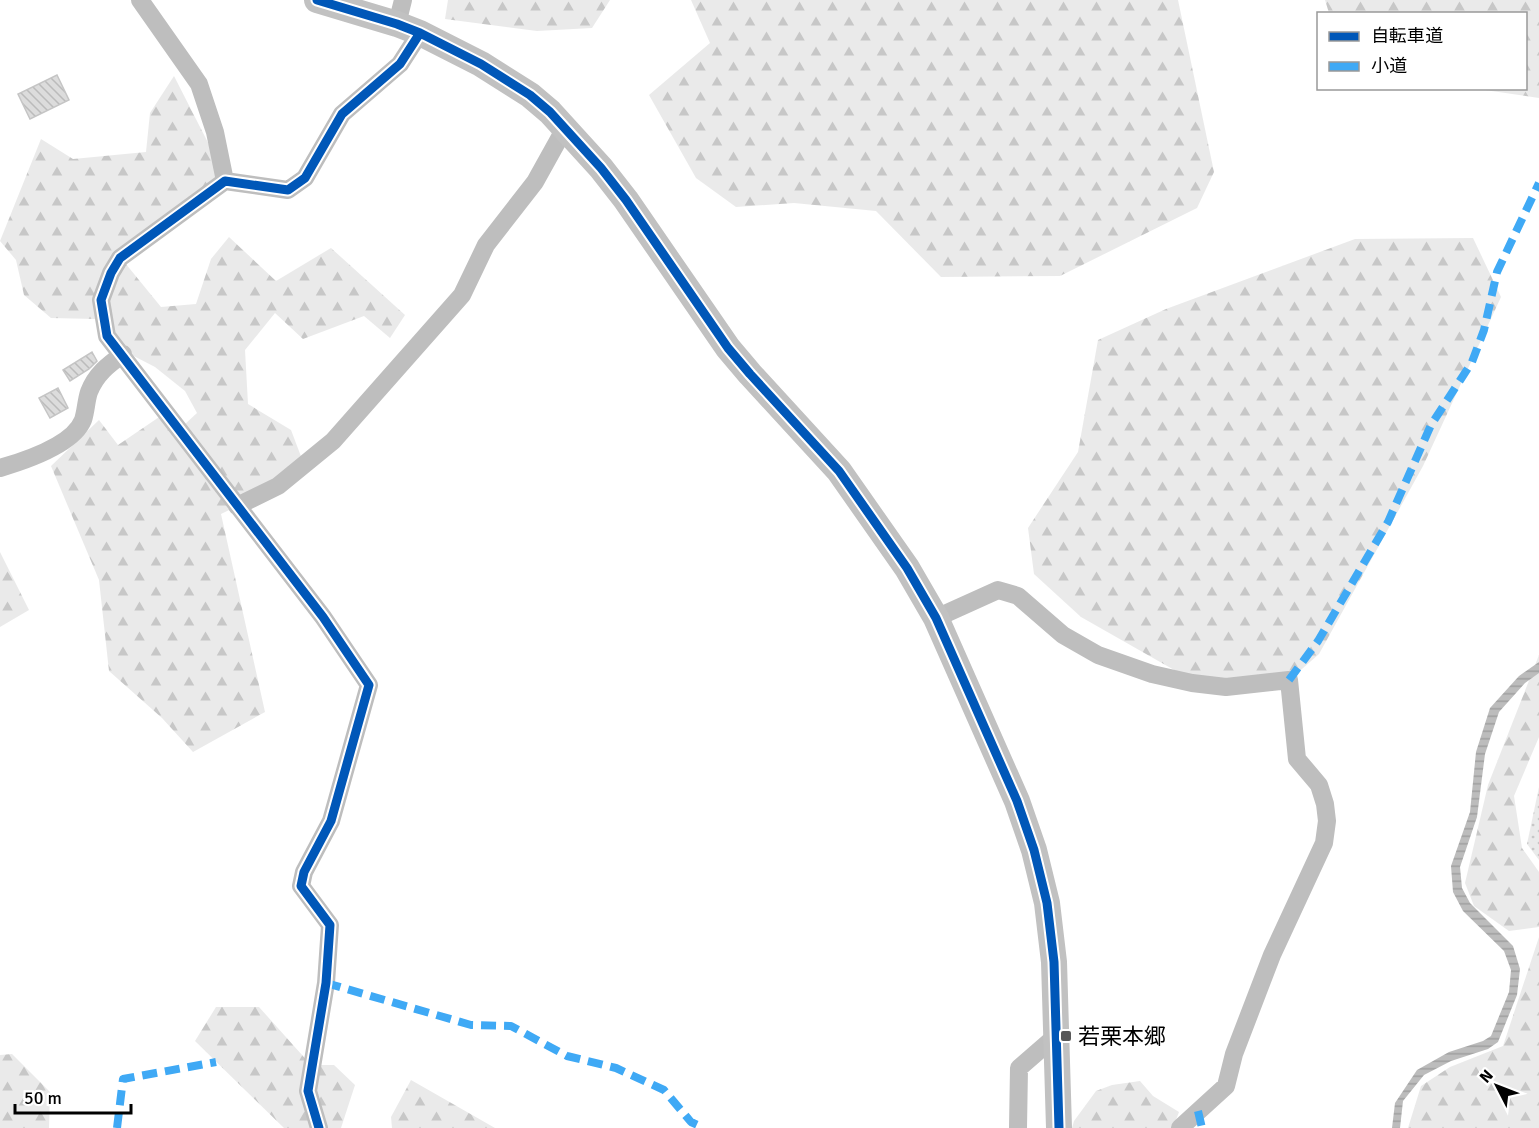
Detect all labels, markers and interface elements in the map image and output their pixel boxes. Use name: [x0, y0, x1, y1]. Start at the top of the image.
legend: [1317, 12, 1527, 90]
text: 自転車道: [1371, 25, 1443, 47]
text: 小道: [1371, 55, 1407, 77]
place label: 若栗本郷: [1078, 1023, 1166, 1050]
marker: 若栗本郷: [1059, 1029, 1073, 1043]
north arrow: [1467, 1056, 1527, 1116]
text: N: [1475, 1066, 1498, 1087]
scale bar: [15, 1077, 130, 1115]
text: 50 m: [24, 1087, 62, 1109]

